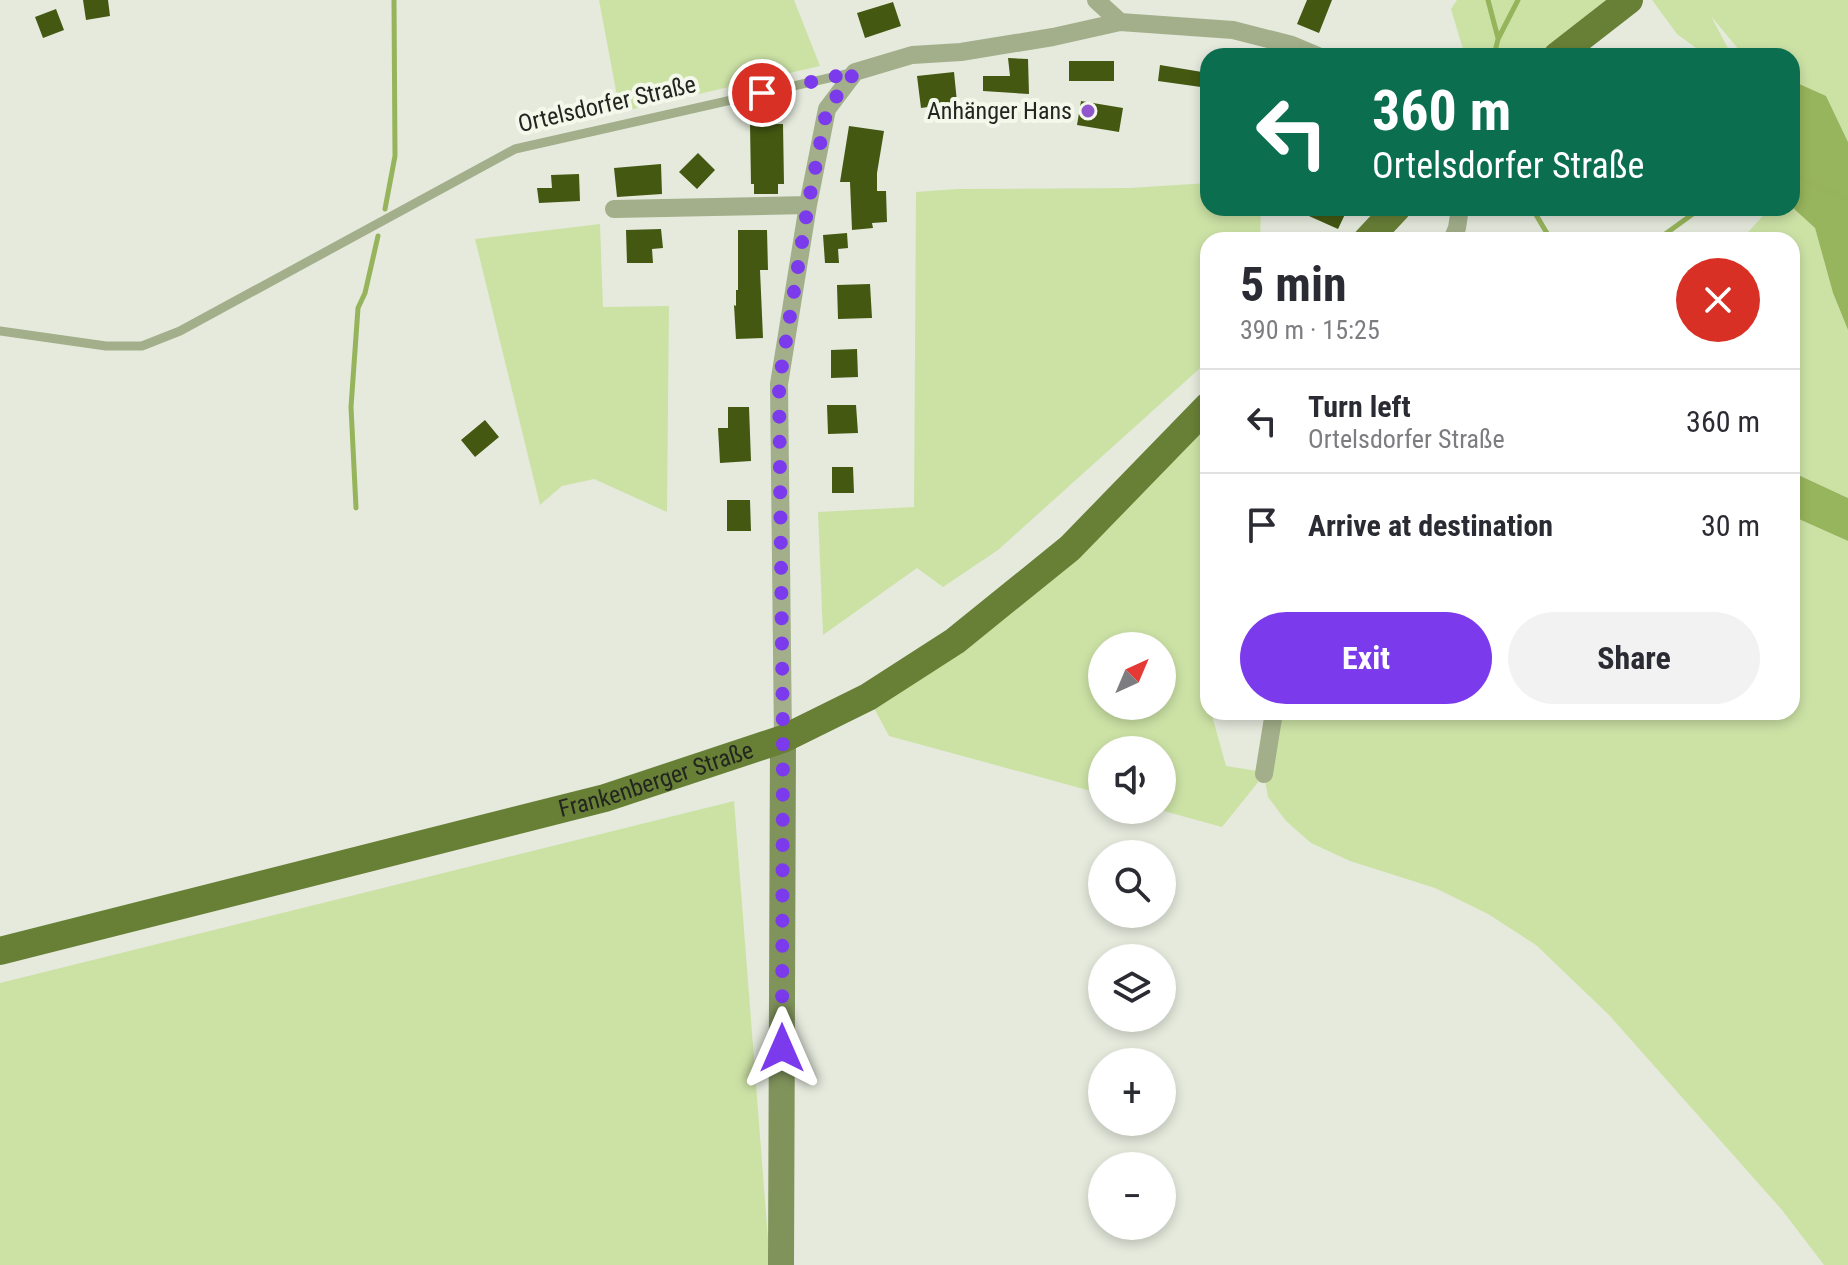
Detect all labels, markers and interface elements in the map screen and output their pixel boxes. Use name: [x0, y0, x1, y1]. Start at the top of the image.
pin: [728, 59, 796, 127]
street label: Ortelsdorfer Straße: [515, 70, 699, 138]
icon: arrive: [740, 71, 784, 115]
text: 360 m: [1372, 78, 1511, 144]
icon: left: [1240, 80, 1344, 184]
place label: Anhänger Hans: [927, 97, 1072, 125]
marker: Anhänger Hans: [1079, 102, 1097, 120]
text: Ortelsdorfer Straße: [1372, 145, 1644, 187]
text: 5 min: [1240, 256, 1347, 313]
button: close: [1676, 258, 1760, 342]
text: 390 m · 15:25: [1240, 315, 1380, 345]
text: Turn left: [1308, 389, 1411, 424]
icon: left: [1240, 399, 1284, 443]
text: 360 m: [1686, 404, 1760, 439]
text: Ortelsdorfer Straße: [1308, 424, 1505, 454]
icon: arrive: [1240, 503, 1284, 547]
text: Arrive at destination: [1308, 508, 1553, 543]
text: 30 m: [1701, 508, 1760, 543]
button: Exit: [1240, 612, 1492, 704]
button: Share: [1508, 612, 1760, 704]
north arrow: [1088, 632, 1176, 720]
map controls: [1088, 632, 1176, 1240]
street label: Frankenberger Straße: [556, 736, 757, 823]
button: sound: [1088, 736, 1176, 824]
button: search: [1088, 840, 1176, 928]
button: layers: [1088, 944, 1176, 1032]
position arrow: [740, 1006, 824, 1090]
button: +: [1088, 1048, 1176, 1136]
button: −: [1088, 1152, 1176, 1240]

